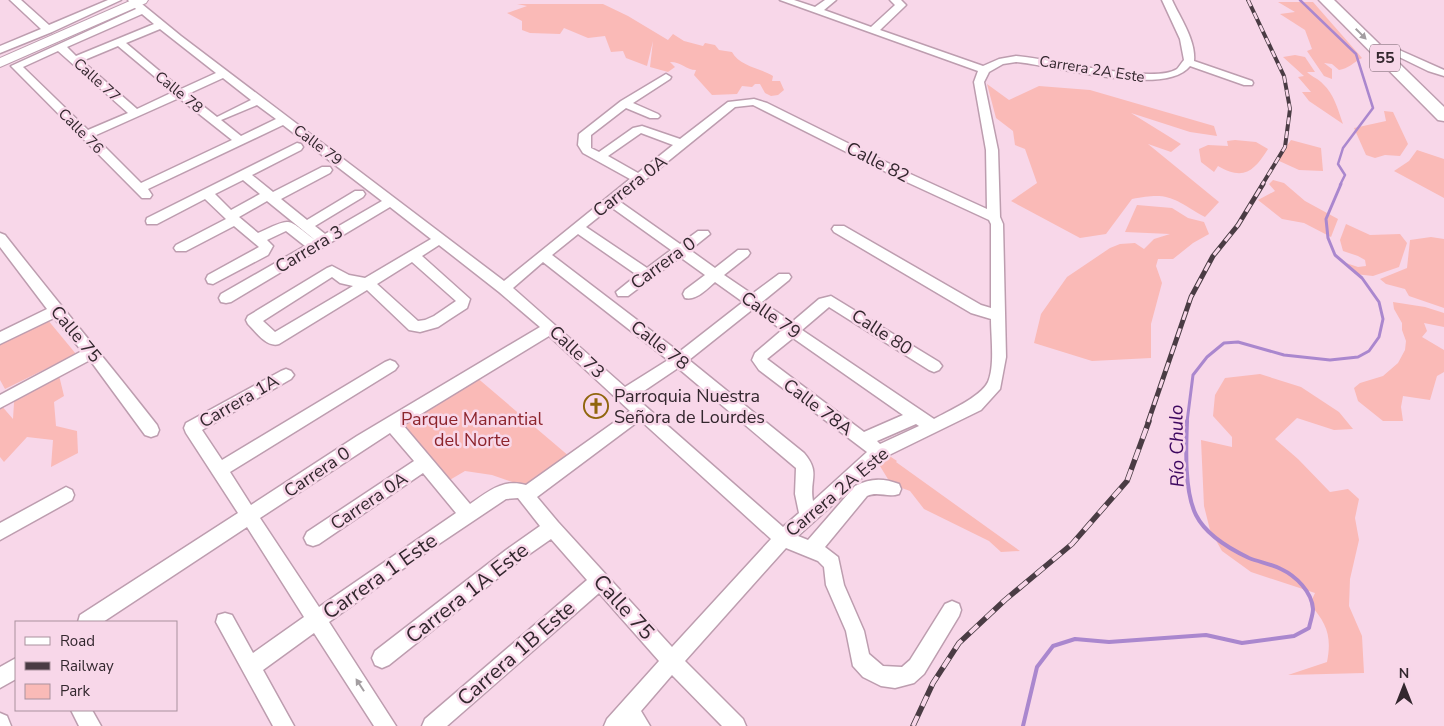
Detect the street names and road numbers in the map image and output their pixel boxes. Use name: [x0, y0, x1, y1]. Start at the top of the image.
road number: 55: [1370, 44, 1400, 72]
street label: Carrera 2A Este: [1038, 51, 1146, 87]
street label: Calle 77: [69, 54, 125, 106]
street label: Calle 78: [151, 66, 207, 118]
street label: Calle 76: [54, 104, 108, 158]
street label: Calle 79: [289, 120, 347, 170]
street label: Calle 82: [842, 136, 914, 188]
street label: Carrera 0A: [588, 149, 672, 223]
street label: Carrera 3: [271, 219, 347, 279]
street label: Carrera 0: [626, 231, 700, 295]
street label: Calle 79: [736, 286, 806, 344]
street label: Calle 75: [45, 300, 107, 368]
street label: Calle 80: [847, 303, 917, 361]
street label: Calle 78: [626, 315, 694, 375]
street label: Calle 73: [544, 320, 610, 384]
street label: Carrera 1A: [195, 369, 283, 433]
street label: Calle 78A: [778, 373, 858, 441]
street label: Carrera 0: [279, 441, 355, 503]
street label: Carrera 2A Este: [780, 442, 894, 542]
street label: Carrera 0A: [326, 466, 412, 536]
street label: Carrera 1 Este: [317, 526, 443, 626]
street label: Carrera 1A Este: [400, 536, 534, 650]
street label: Calle 75: [587, 568, 661, 646]
street label: Carrera 1B Este: [451, 594, 581, 712]

